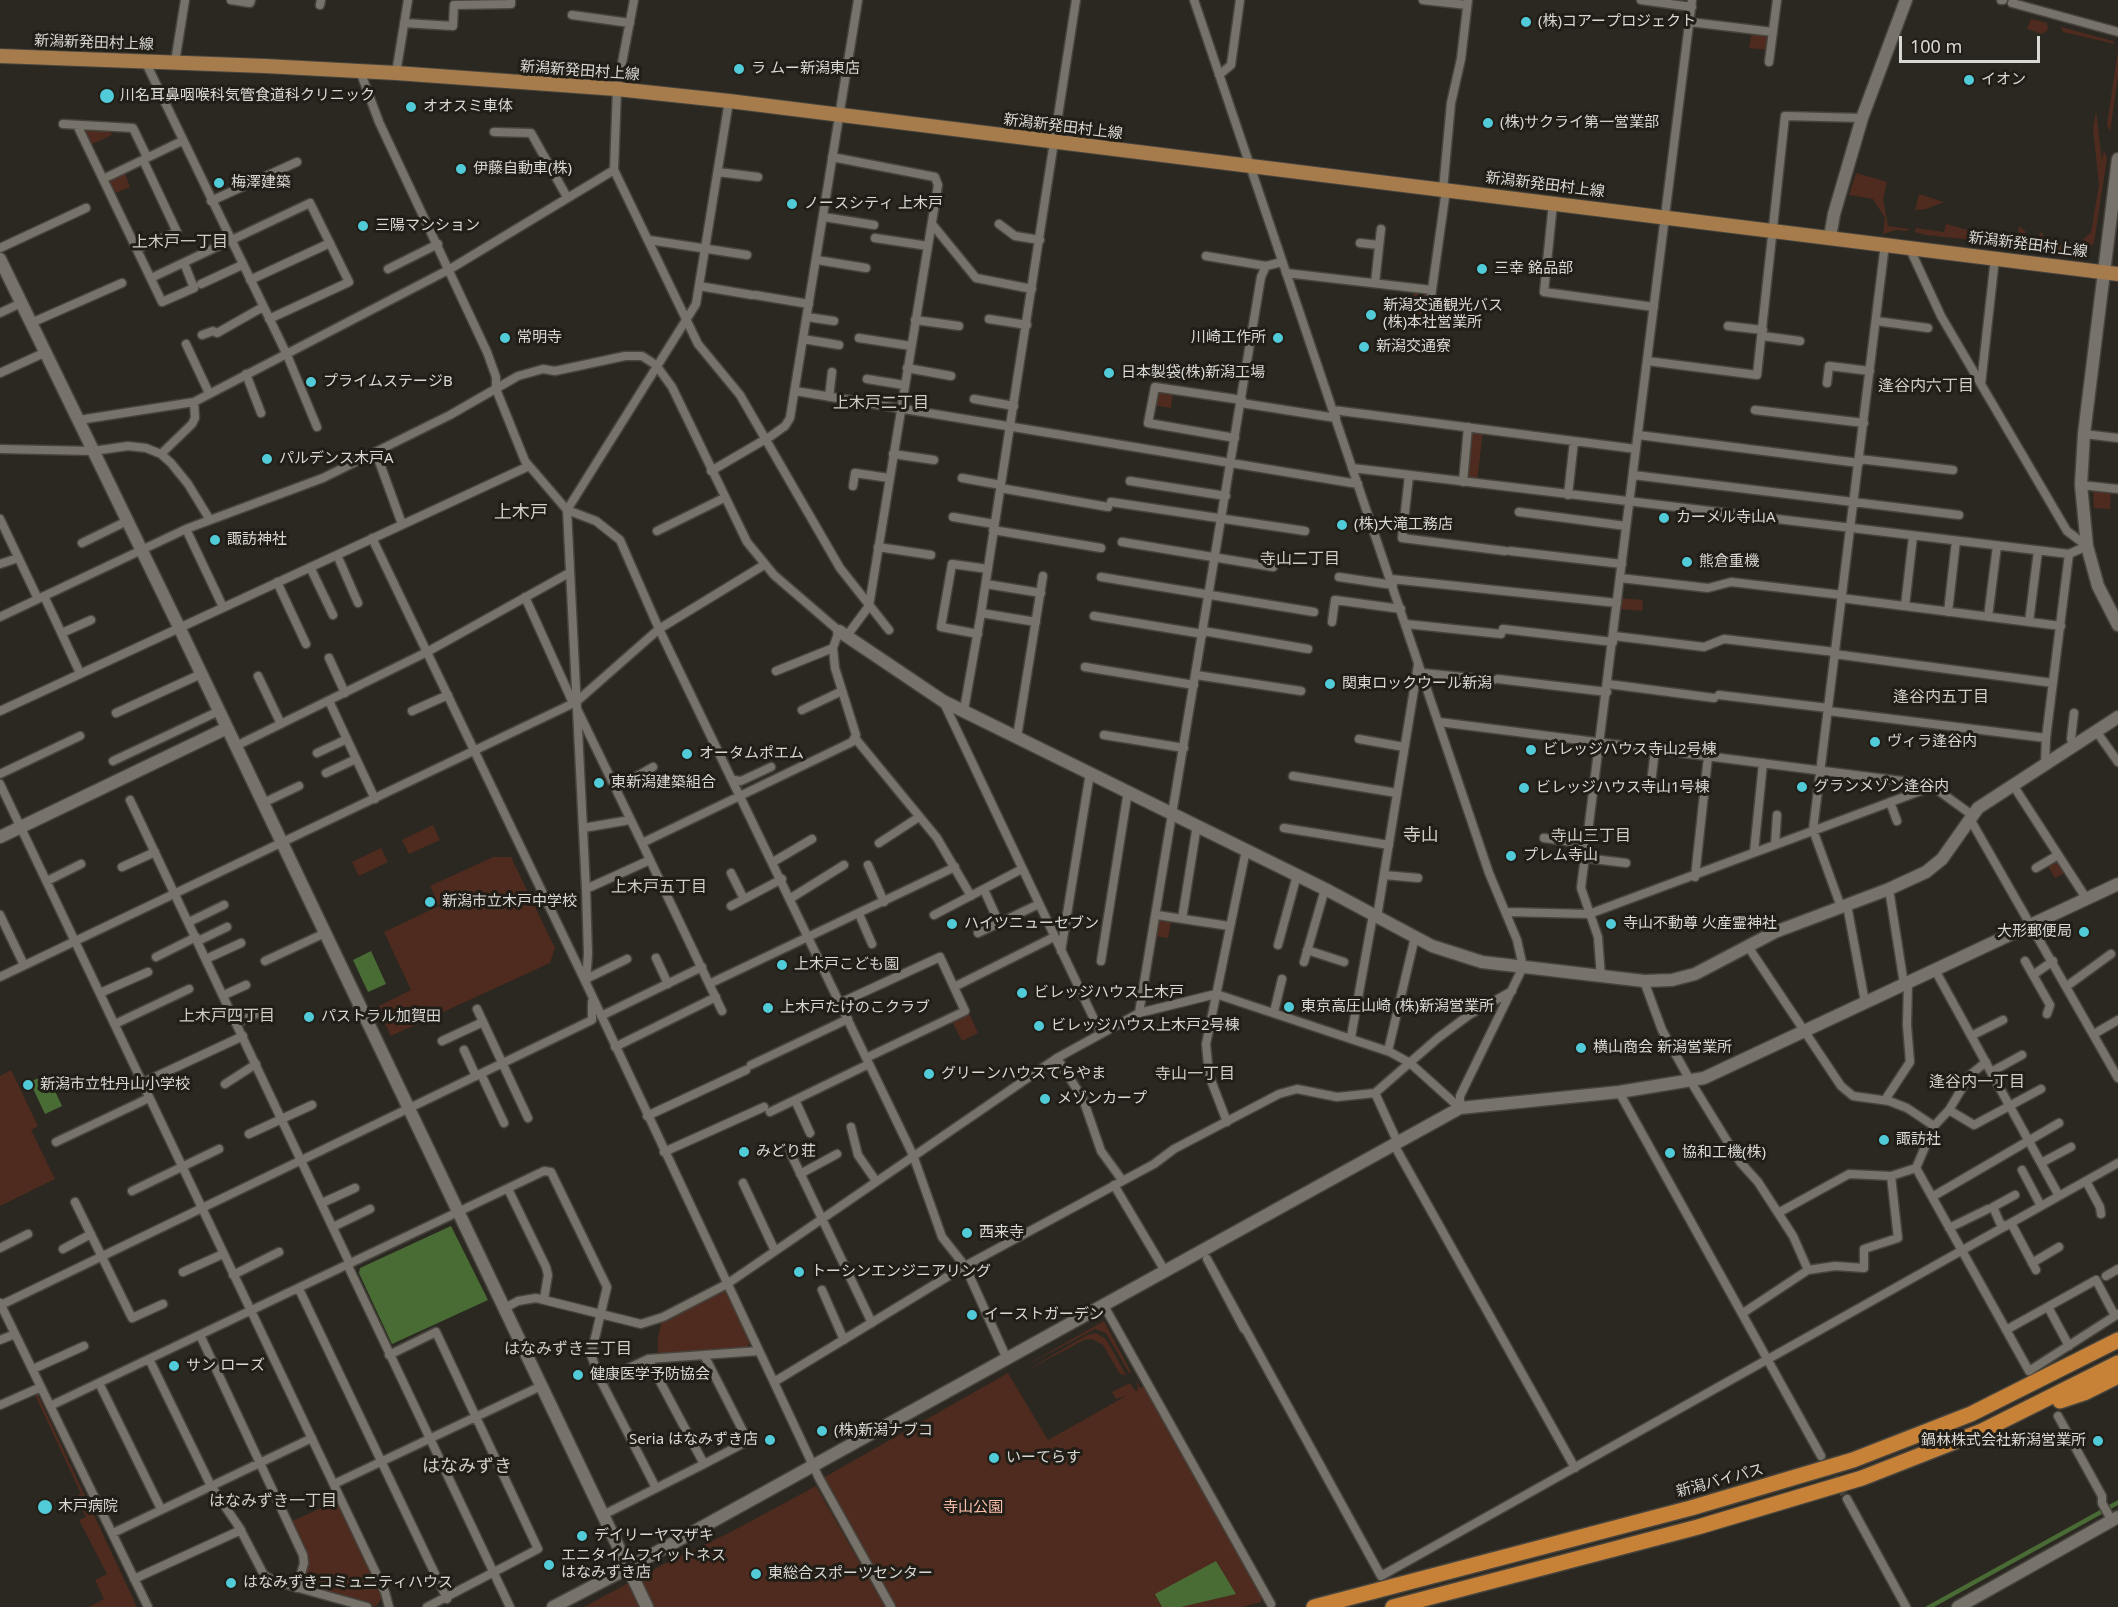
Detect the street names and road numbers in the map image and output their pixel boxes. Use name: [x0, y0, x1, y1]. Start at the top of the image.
street label: 新潟新発田村上線: [34, 32, 154, 54]
street label: 新潟新発田村上線: [520, 58, 640, 84]
street label: 新潟新発田村上線: [1002, 111, 1124, 143]
street label: 新潟新発田村上線: [1484, 169, 1606, 201]
street label: 新潟新発田村上線: [1967, 229, 2089, 261]
street label: 新潟バイパス: [1674, 1461, 1766, 1501]

